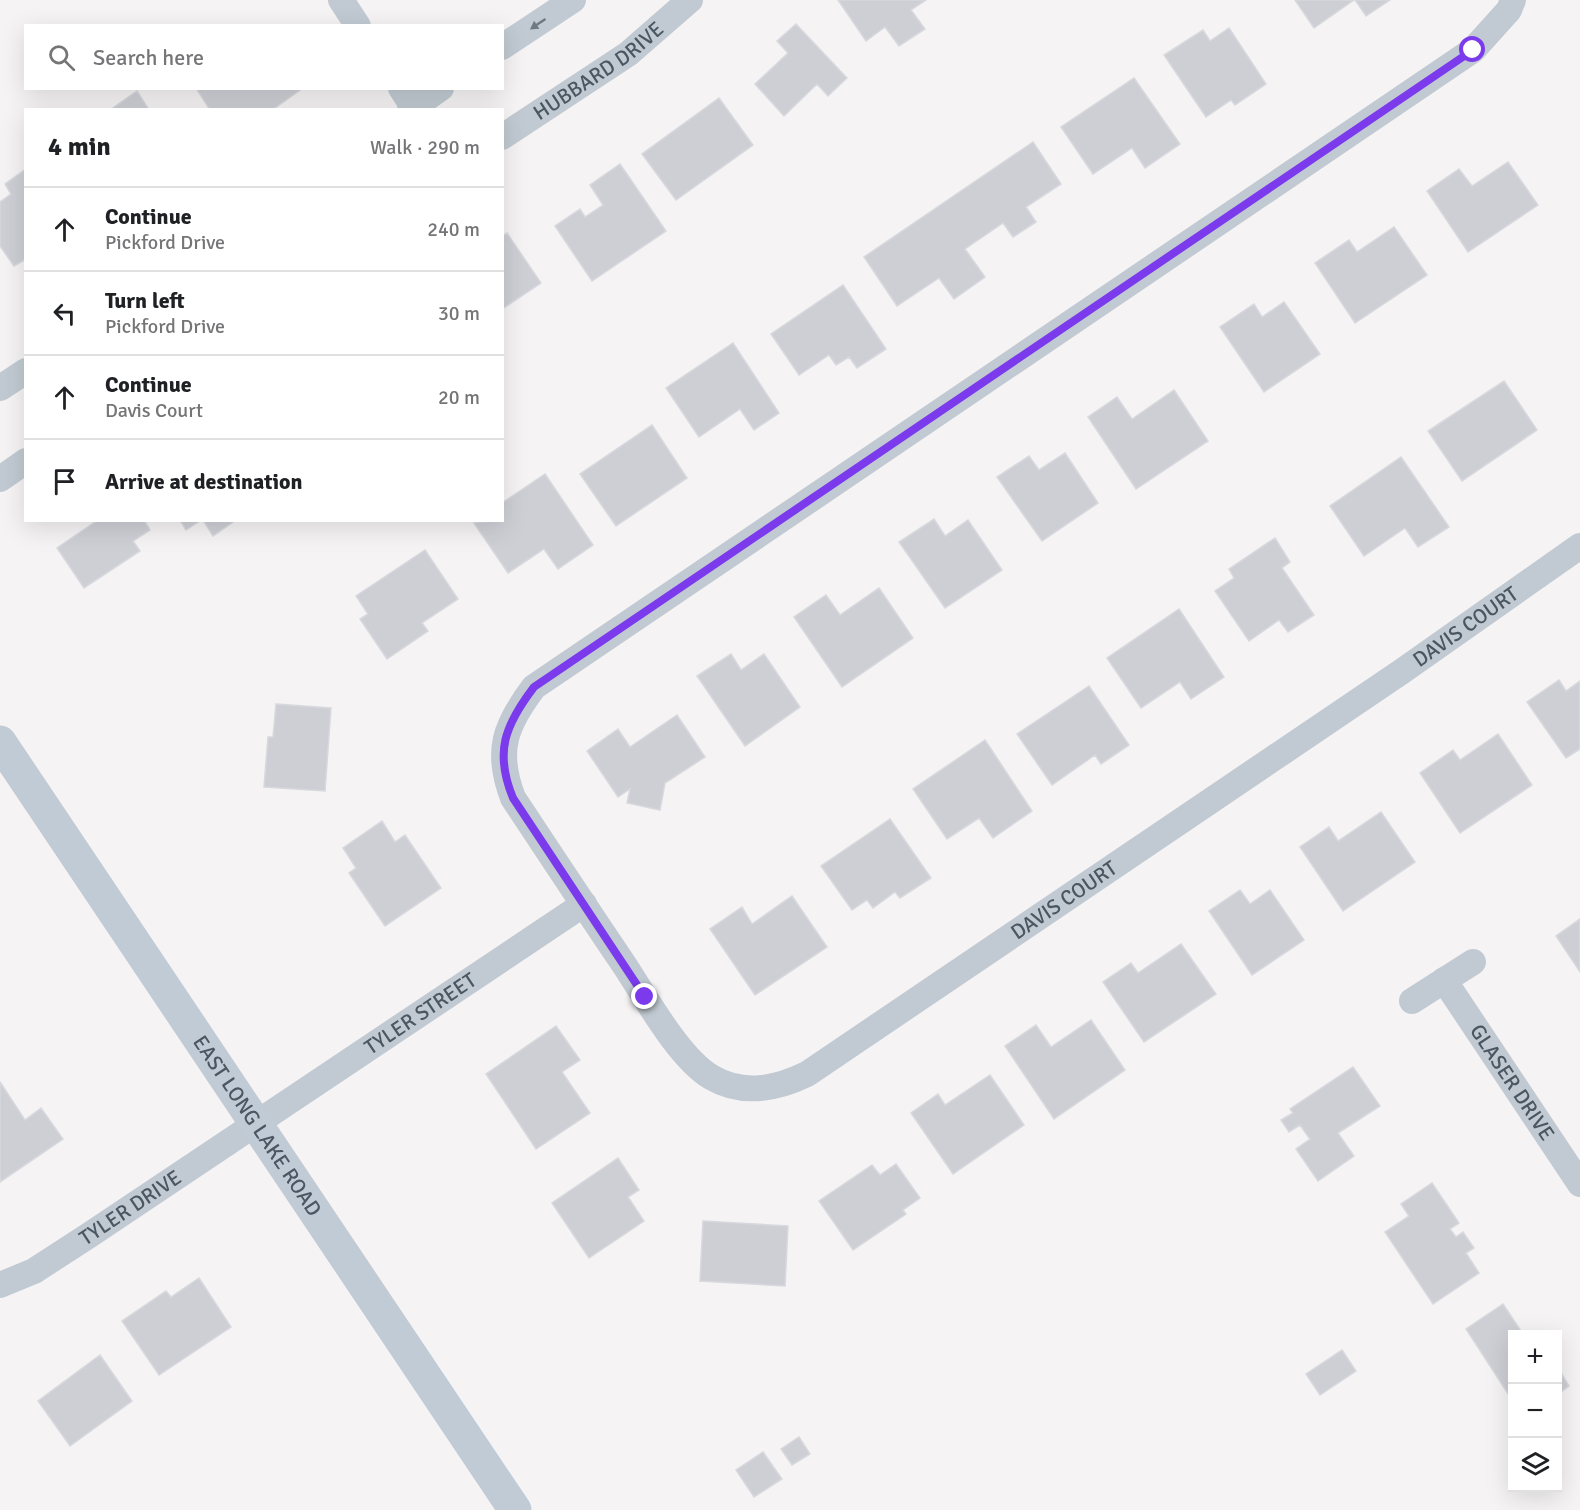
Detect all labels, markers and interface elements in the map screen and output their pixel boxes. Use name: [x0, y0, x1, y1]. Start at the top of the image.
street label: HUBBARD DRIVE: [528, 16, 669, 126]
one-way arrow: [530, 18, 546, 30]
search box: [24, 24, 504, 90]
route start: [1459, 36, 1485, 62]
icon: search: [45, 41, 78, 74]
text: Search here: [93, 44, 204, 71]
text: 4 min: [48, 131, 111, 163]
text: Walk · 290 m: [370, 135, 480, 160]
text: Continue: [105, 203, 192, 230]
icon: ahead: [48, 213, 81, 246]
text: 240 m: [427, 217, 480, 242]
text: Pickford Drive: [105, 230, 225, 255]
text: Turn left: [105, 287, 185, 314]
icon: left: [48, 297, 81, 330]
text: 30 m: [438, 301, 480, 326]
text: Pickford Drive: [105, 314, 225, 339]
text: Continue: [105, 371, 192, 398]
icon: ahead: [48, 381, 81, 414]
text: 20 m: [438, 385, 480, 410]
text: Davis Court: [105, 398, 203, 423]
icon: arrive: [48, 465, 81, 498]
text: Arrive at destination: [105, 468, 302, 495]
street label: DAVIS COURT: [1408, 580, 1524, 673]
street label: DAVIS COURT: [1006, 855, 1123, 945]
street label: TYLER STREET: [359, 967, 482, 1060]
route end: [631, 983, 657, 1009]
street label: GLASER DRIVE: [1464, 1019, 1560, 1145]
street label: EAST LONG LAKE ROAD: [187, 1030, 327, 1221]
street label: TYLER DRIVE: [74, 1164, 186, 1251]
map controls: [1508, 1330, 1562, 1492]
button: +: [1508, 1330, 1562, 1384]
button: −: [1508, 1384, 1562, 1438]
button: layers: [1508, 1438, 1562, 1492]

